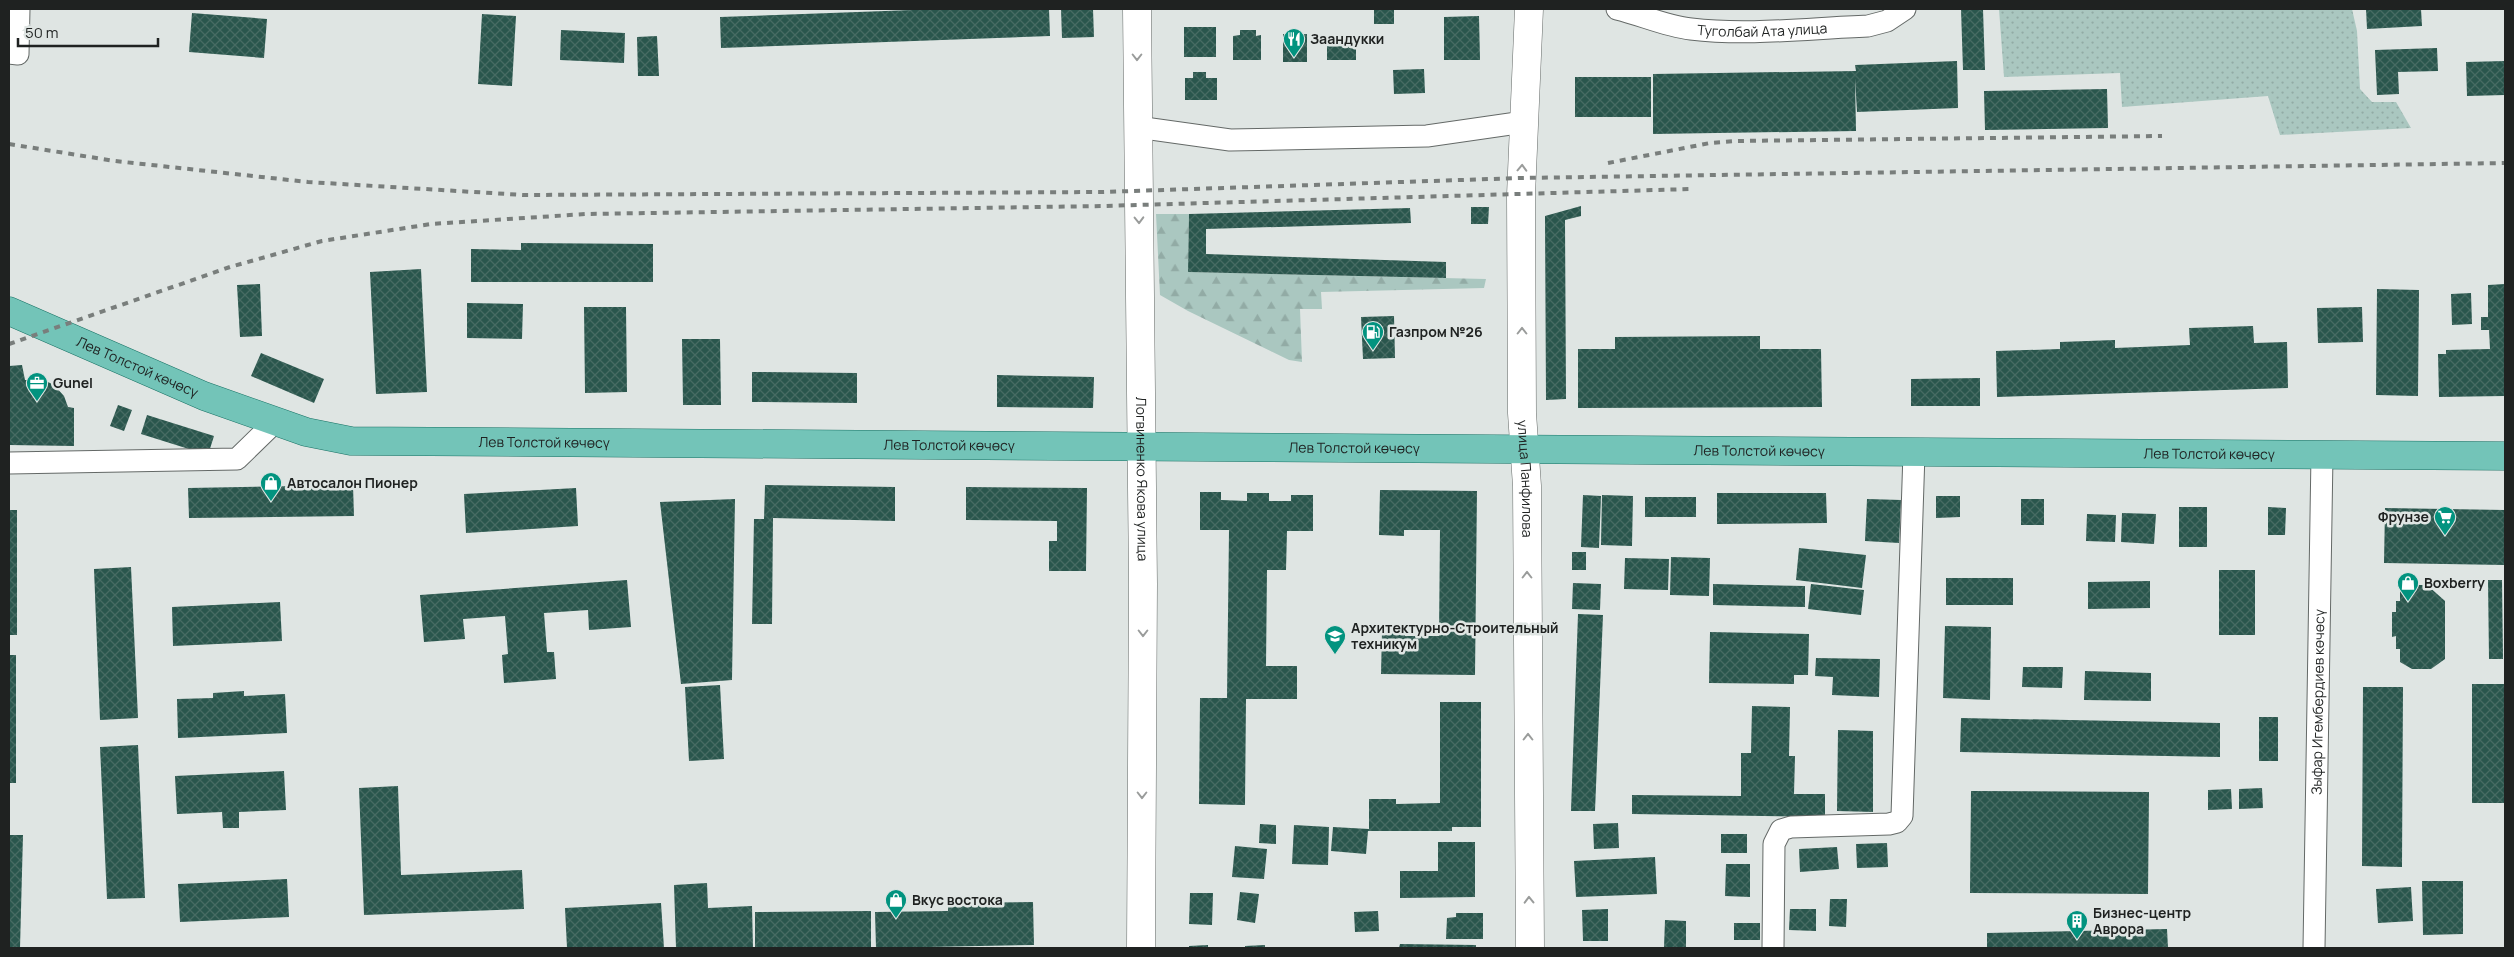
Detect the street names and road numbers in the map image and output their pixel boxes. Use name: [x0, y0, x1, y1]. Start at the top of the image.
street label: Туголбай Ата улица: [1696, 18, 1828, 41]
street label: Лев Толстой көчөсү: [74, 332, 202, 401]
street label: Логвиненко Якова улица: [1132, 397, 1153, 561]
street label: улица Панфилова: [1513, 419, 1537, 538]
street label: Лев Толстой көчөсү: [478, 432, 610, 452]
street label: Лев Толстой көчөсү: [883, 435, 1015, 455]
street label: Лев Толстой көчөсү: [1288, 438, 1420, 457]
street label: Лев Толстой көчөсү: [1693, 440, 1825, 460]
street label: Лев Толстой көчөсү: [2143, 443, 2275, 463]
street label: Зыфар Игембердиев көчөсү: [2306, 609, 2328, 795]

